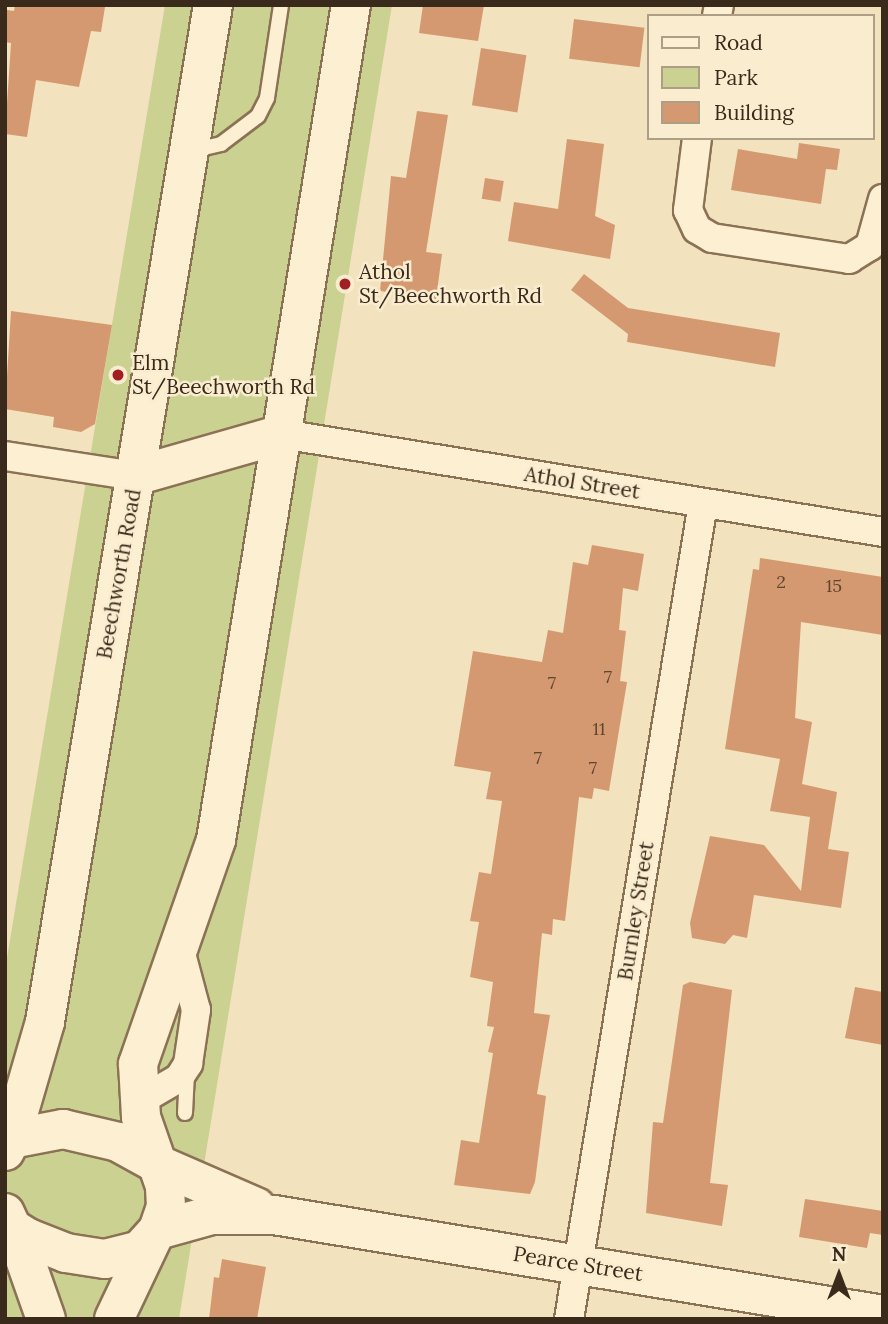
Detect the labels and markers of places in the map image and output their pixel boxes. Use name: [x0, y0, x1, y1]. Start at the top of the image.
place label: Athol St/Beechworth Rd: [359, 259, 542, 309]
marker: Athol St/Beechworth Rd: [337, 276, 353, 292]
place label: Elm St/Beechworth Rd: [132, 350, 315, 400]
marker: Elm St/Beechworth Rd: [110, 367, 126, 383]

